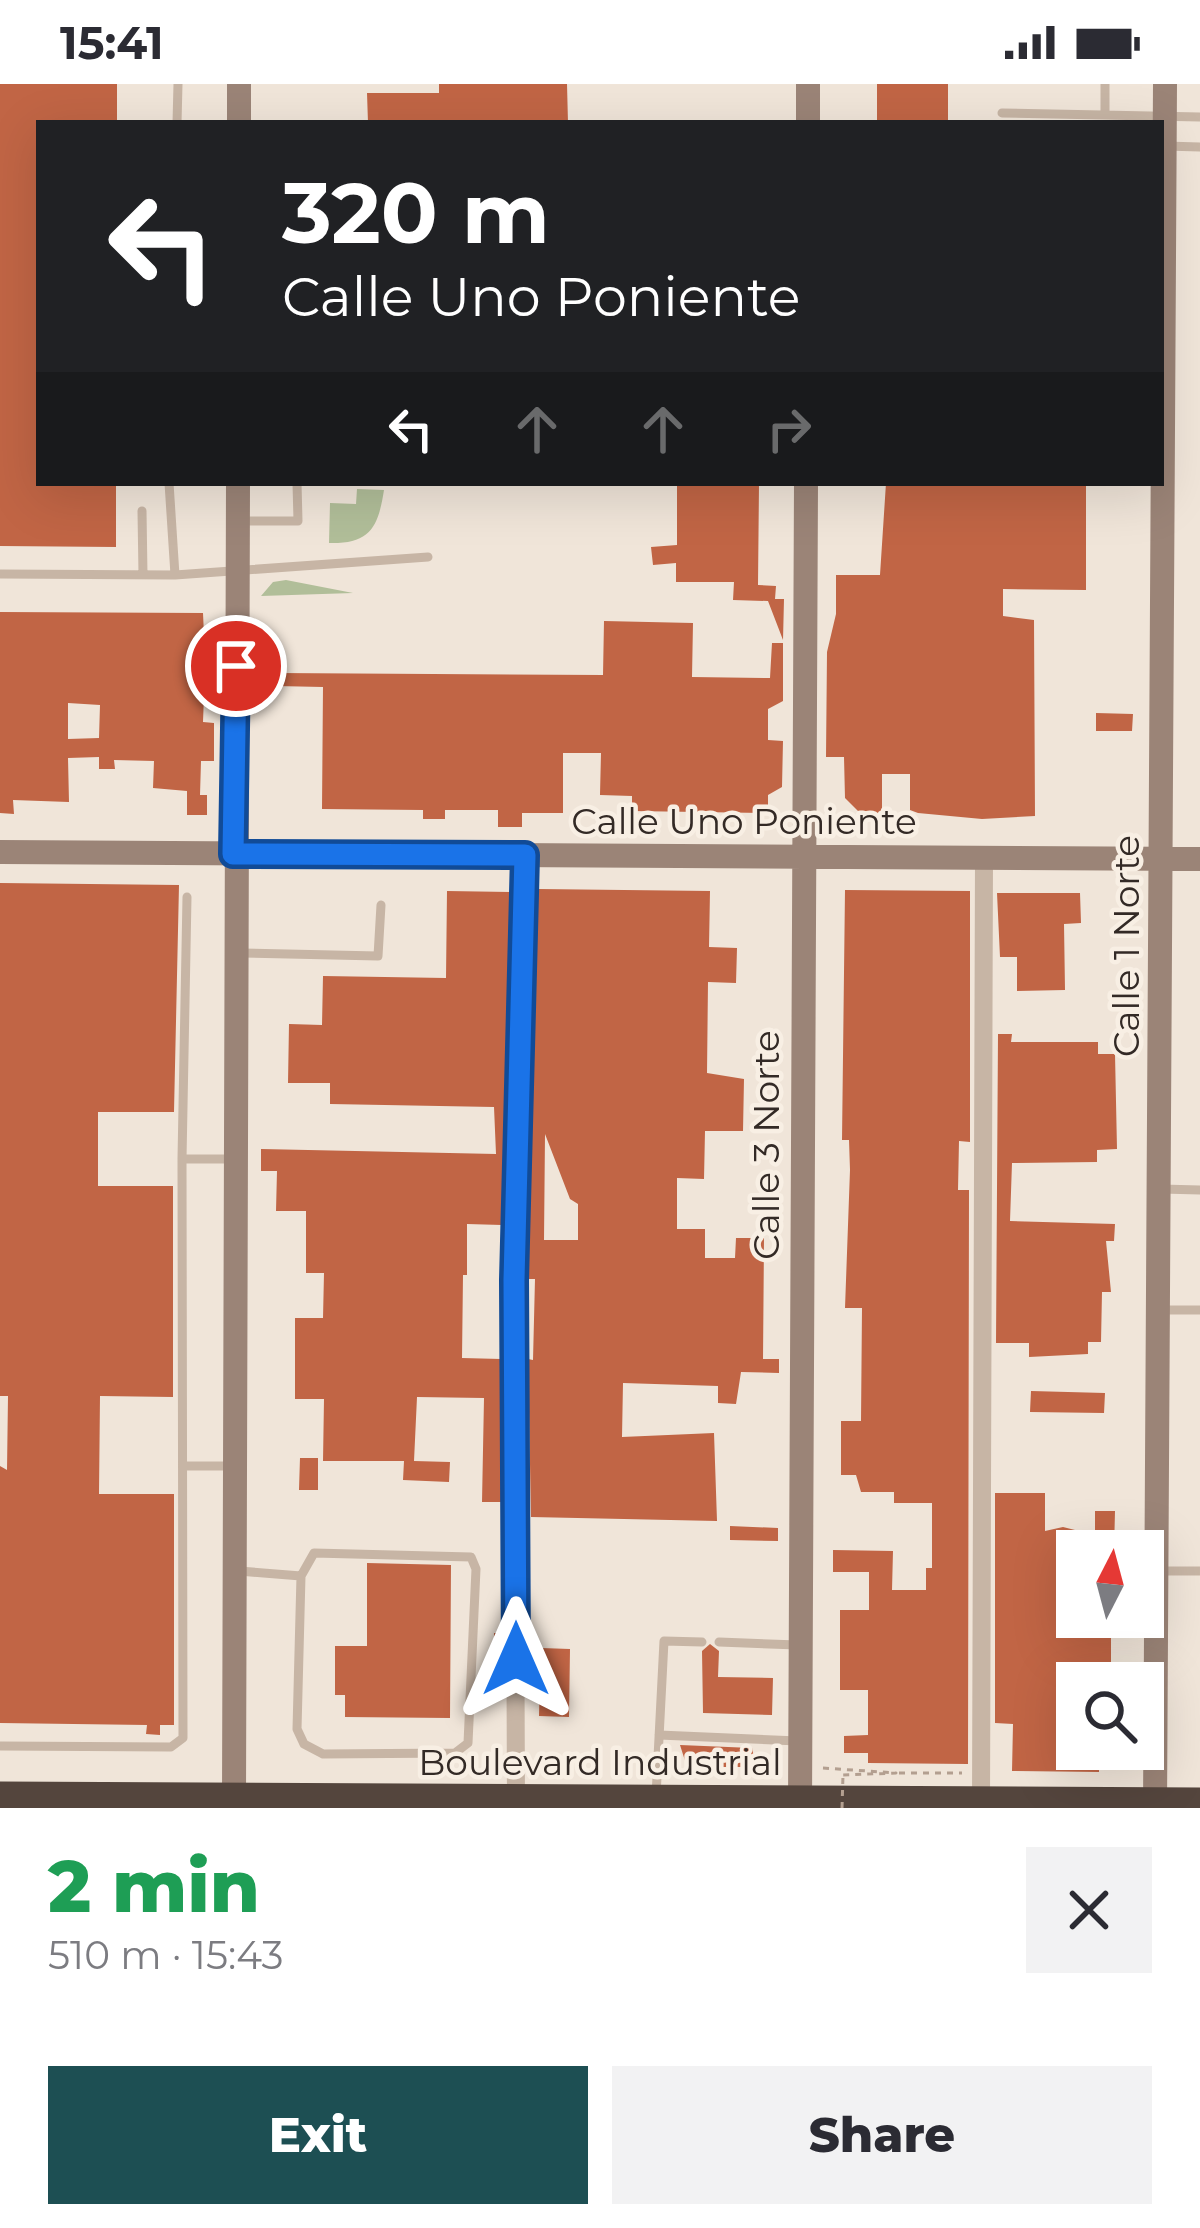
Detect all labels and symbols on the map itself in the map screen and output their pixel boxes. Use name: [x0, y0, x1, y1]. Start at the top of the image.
pin: [185, 615, 287, 717]
street label: Calle Uno Poniente: [571, 799, 917, 843]
street label: Calle 1 Norte: [1104, 835, 1148, 1057]
street label: Calle 3 Norte: [744, 1030, 788, 1260]
north arrow: [1056, 1530, 1164, 1638]
position arrow: [453, 1596, 579, 1722]
street label: Boulevard Industrial: [418, 1740, 782, 1784]

